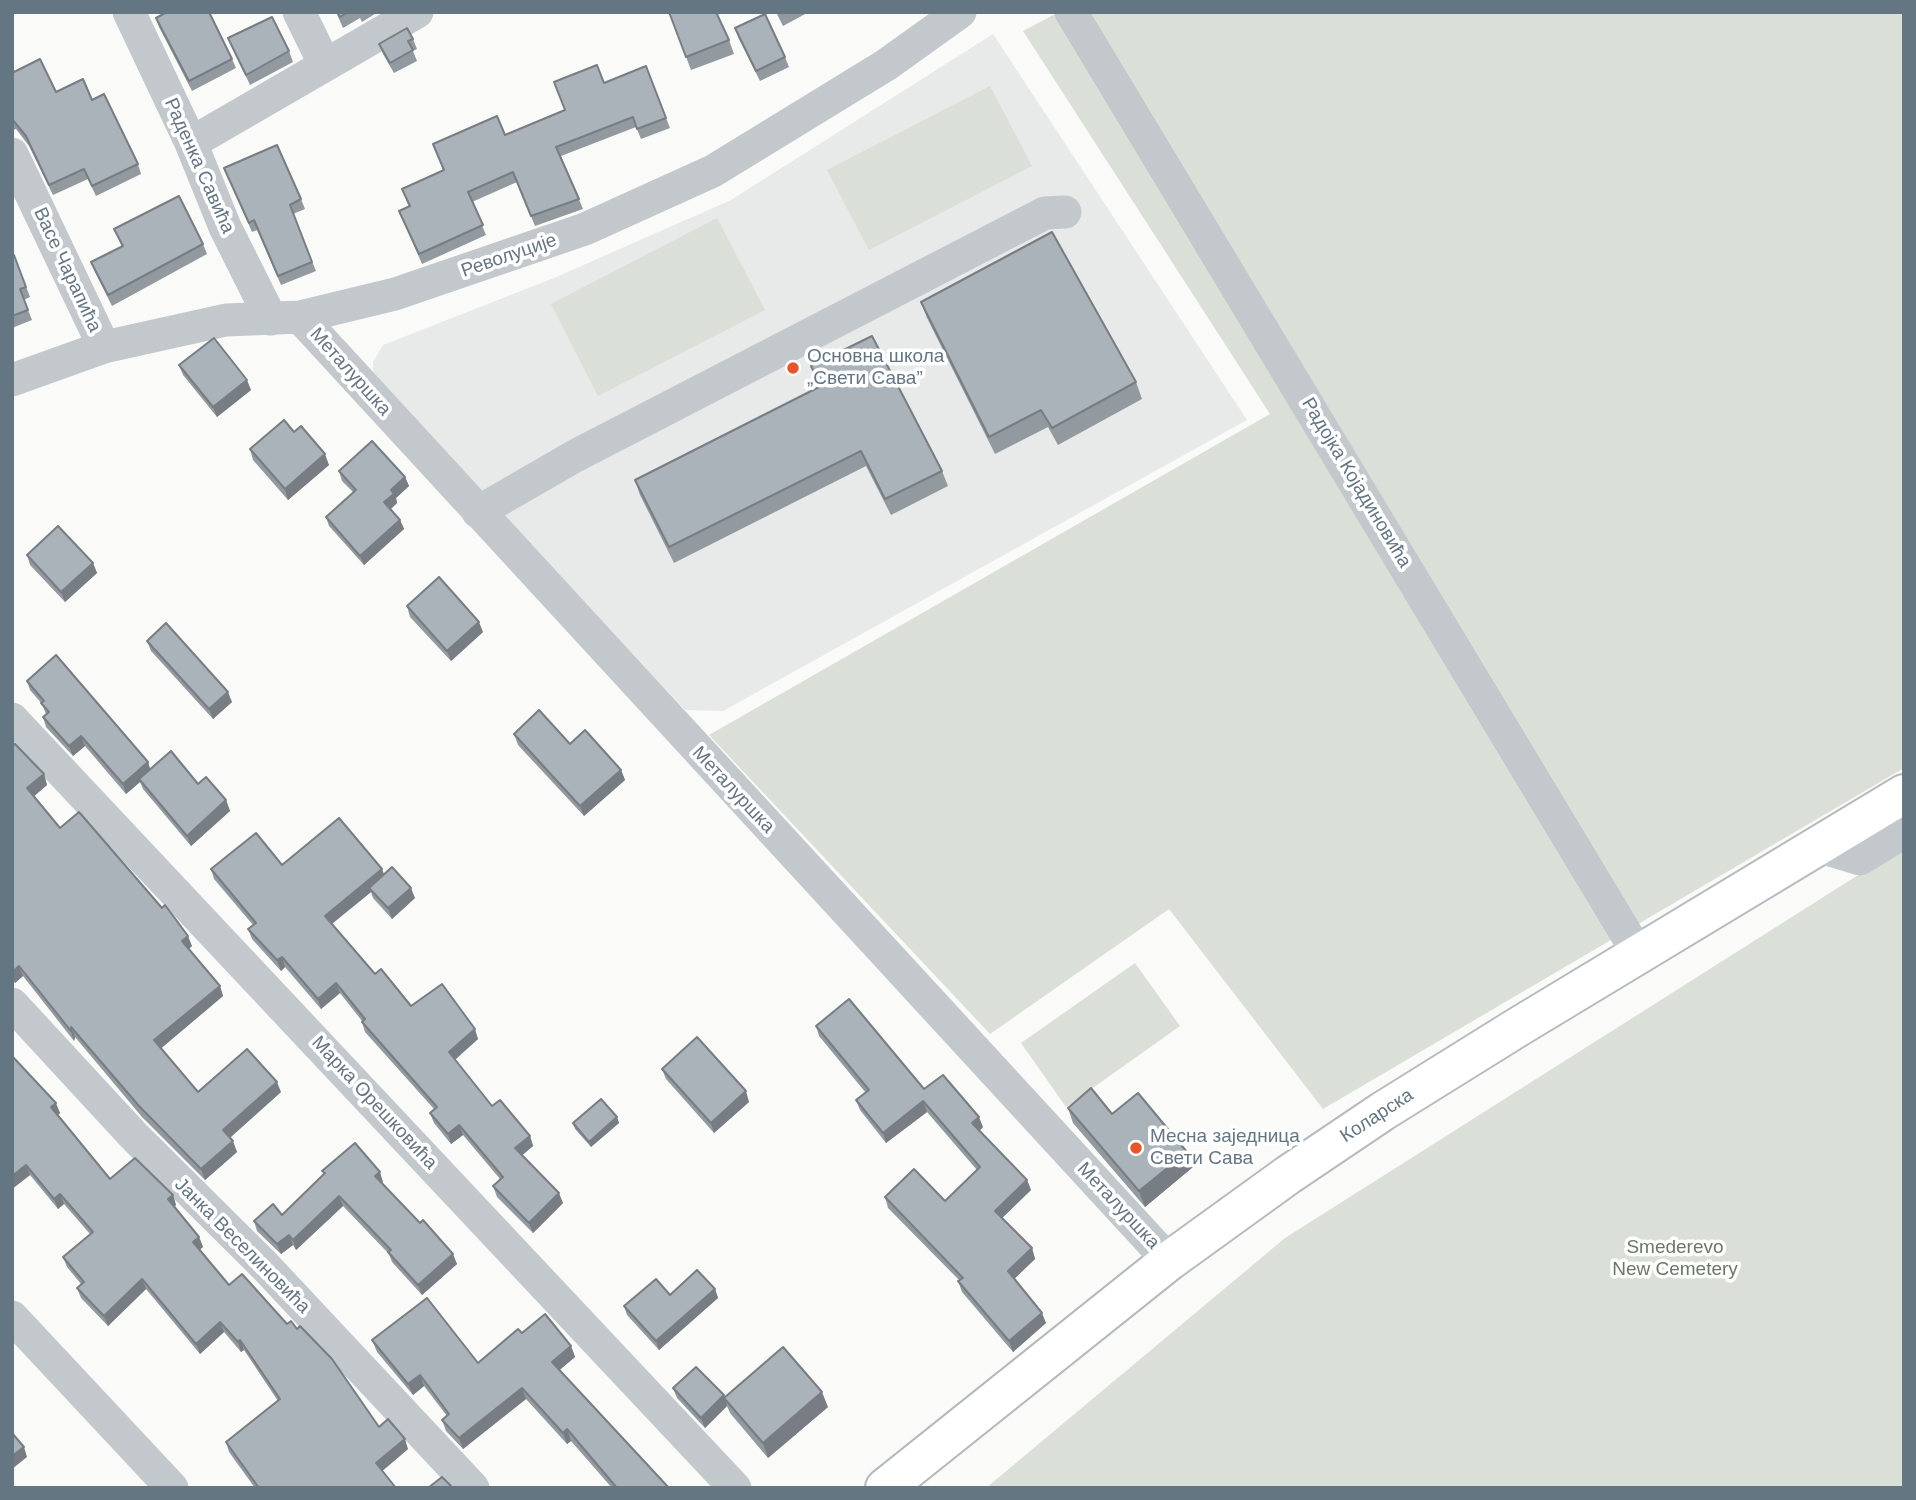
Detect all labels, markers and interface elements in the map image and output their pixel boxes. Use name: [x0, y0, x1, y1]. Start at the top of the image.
street label: Раденка Савића: [159, 95, 239, 237]
street label: Васе Чарапића: [28, 204, 106, 336]
street label: Револуције: [458, 229, 560, 283]
street label: Металуршка: [305, 323, 395, 421]
place label: Основна школа „Свети Сава”: [807, 346, 944, 390]
marker: Основна школа „Свети Сава”: [785, 360, 801, 376]
street label: Радојка Којадиновића: [1296, 394, 1416, 572]
street label: Металуршка: [687, 742, 779, 838]
street label: Марка Орешковића: [306, 1032, 442, 1174]
street label: Коларска: [1336, 1084, 1418, 1148]
place label: Месна заједница Свети Сава: [1150, 1126, 1300, 1170]
marker: Месна заједница Свети Сава: [1128, 1140, 1144, 1156]
street label: Металуршка: [1072, 1158, 1164, 1254]
street label: Јанка Веселиновића: [169, 1173, 315, 1319]
park label: Smederevo New Cemetery: [1612, 1237, 1738, 1281]

